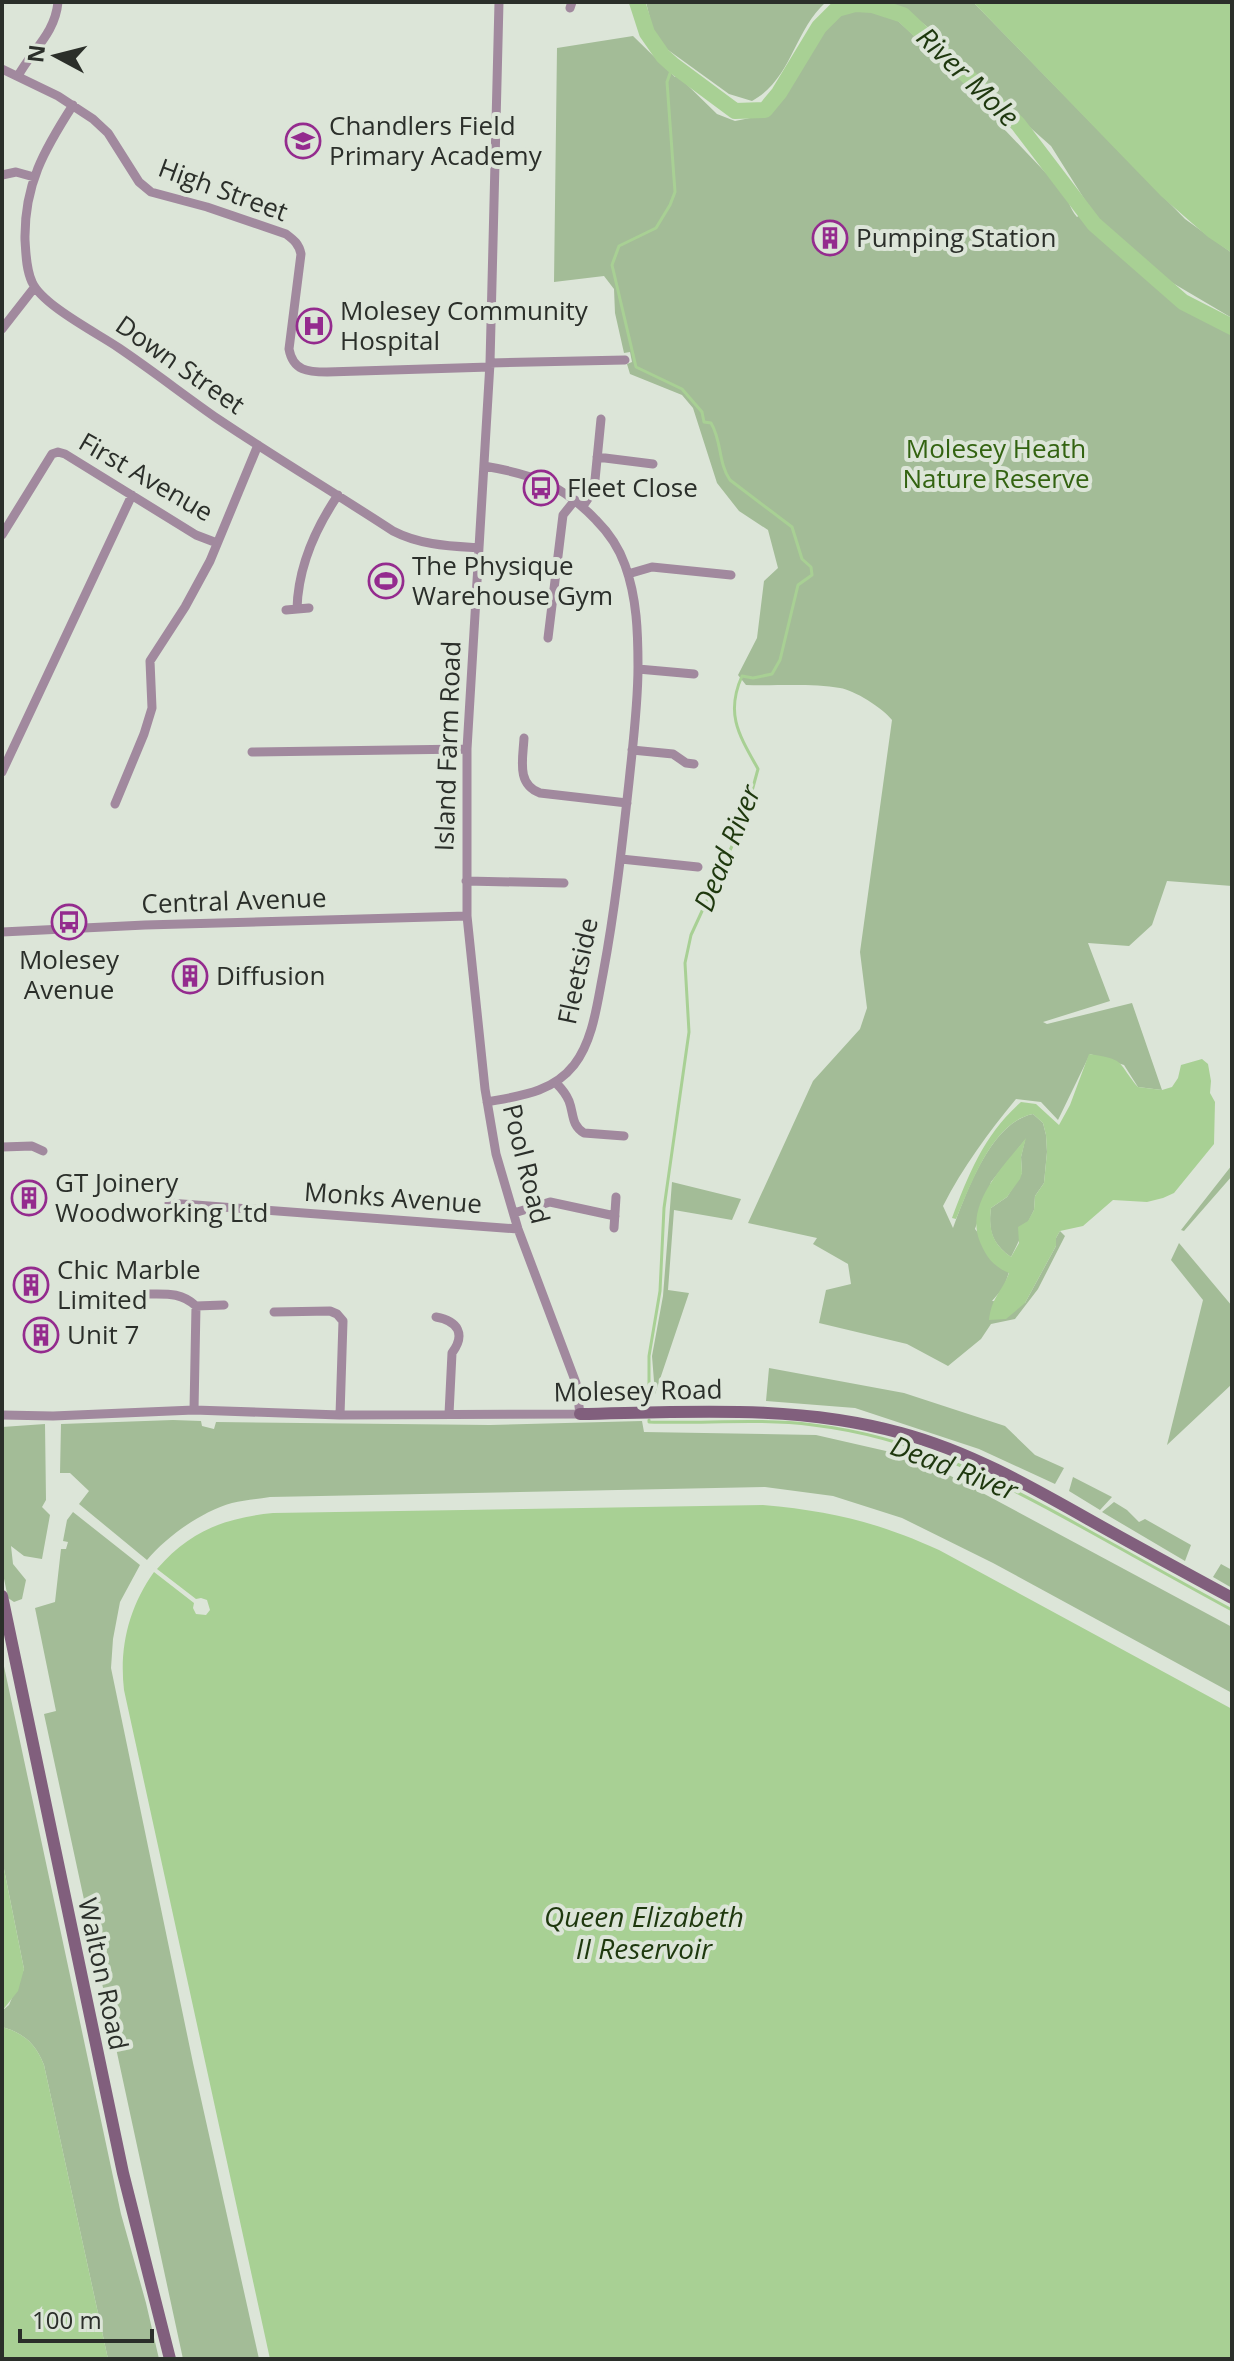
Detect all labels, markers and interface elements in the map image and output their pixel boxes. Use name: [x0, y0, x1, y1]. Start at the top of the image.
north arrow: [16, 16, 96, 96]
water label: River Mole: [909, 18, 1028, 135]
text: N: [19, 43, 51, 64]
place label: Chandlers Field Primary Academy: [329, 107, 543, 173]
school or university icon: Chandlers Field Primary Academy: [284, 122, 322, 160]
street label: High Street: [154, 149, 293, 229]
building icon: Pumping Station: [811, 219, 849, 257]
place label: Pumping Station: [856, 219, 1056, 255]
place label: Molesey Community Hospital: [340, 292, 589, 358]
street label: Down Street: [109, 306, 252, 422]
hospital icon: Molesey Community Hospital: [295, 307, 333, 345]
street label: First Avenue: [73, 423, 220, 529]
park label: Molesey Heath Nature Reserve: [902, 430, 1090, 496]
bus stop icon: Fleet Close: [522, 469, 560, 507]
place label: Fleet Close: [567, 469, 698, 505]
place label: The Physique Warehouse Gym: [412, 547, 613, 613]
sports icon: The Physique Warehouse Gym: [367, 562, 405, 600]
street label: Island Farm Road: [425, 640, 469, 852]
water label: Dead River: [684, 778, 769, 916]
street label: Central Avenue: [141, 879, 327, 921]
bus stop icon: Molesey Avenue: [50, 903, 88, 941]
street label: Fleetside: [548, 914, 606, 1027]
place label: Molesey Avenue: [19, 941, 120, 1007]
building icon: Diffusion: [171, 957, 209, 995]
place label: Diffusion: [216, 957, 325, 993]
street label: Pool Road: [495, 1100, 559, 1227]
place label: GT Joinery Woodworking Ltd: [55, 1164, 268, 1230]
street label: Monks Avenue: [303, 1173, 483, 1221]
building icon: GT Joinery Woodworking Ltd: [10, 1179, 48, 1217]
place label: Chic Marble Limited: [57, 1251, 201, 1317]
building icon: Chic Marble Limited: [12, 1266, 50, 1304]
building icon: Unit 7: [22, 1316, 60, 1354]
place label: Unit 7: [67, 1316, 139, 1352]
street label: Molesey Road: [553, 1371, 723, 1409]
water label: Dead River: [886, 1426, 1024, 1509]
street label: Walton Road: [70, 1894, 138, 2053]
water label: Queen Elizabeth II Reservoir: [544, 1897, 744, 1967]
scale bar: [20, 2293, 152, 2343]
text: 100 m: [32, 2303, 102, 2336]

